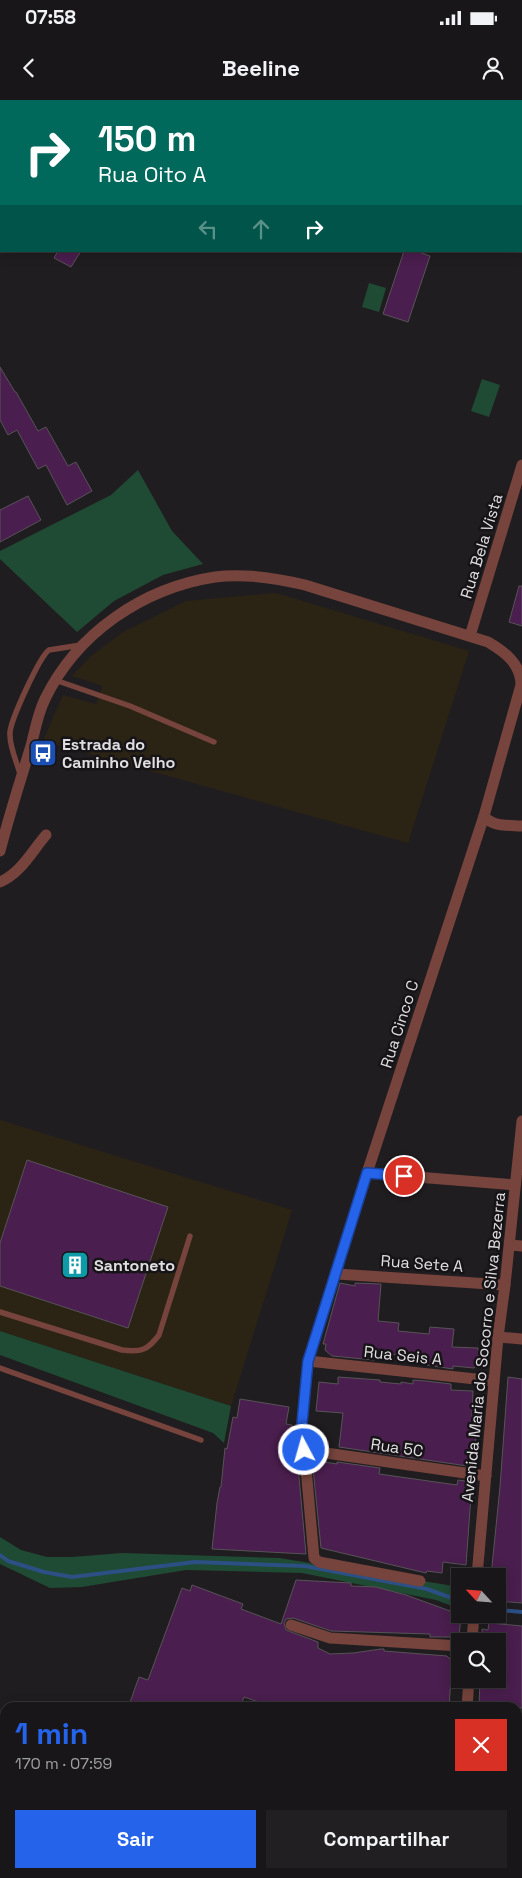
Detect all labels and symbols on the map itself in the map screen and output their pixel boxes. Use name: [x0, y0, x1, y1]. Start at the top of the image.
street label: Rua Bela Vista: [456, 491, 507, 601]
place label: Estrada do Caminho Velho: [62, 734, 176, 773]
bus stop icon: Estrada do Caminho Velho: [28, 738, 58, 768]
street label: Rua Cinco C: [375, 978, 424, 1071]
pin: [383, 1155, 425, 1197]
street label: Avenida Maria do Socorro e Silva Bezerra: [457, 1191, 510, 1503]
building icon: Santoneto: [60, 1250, 90, 1280]
street label: Rua Sete A: [380, 1250, 464, 1277]
place label: Santoneto: [94, 1255, 175, 1276]
street label: Rua Seis A: [363, 1341, 443, 1370]
position arrow: [277, 1423, 329, 1475]
street label: Rua 5C: [369, 1433, 425, 1462]
north arrow: [451, 1568, 506, 1622]

